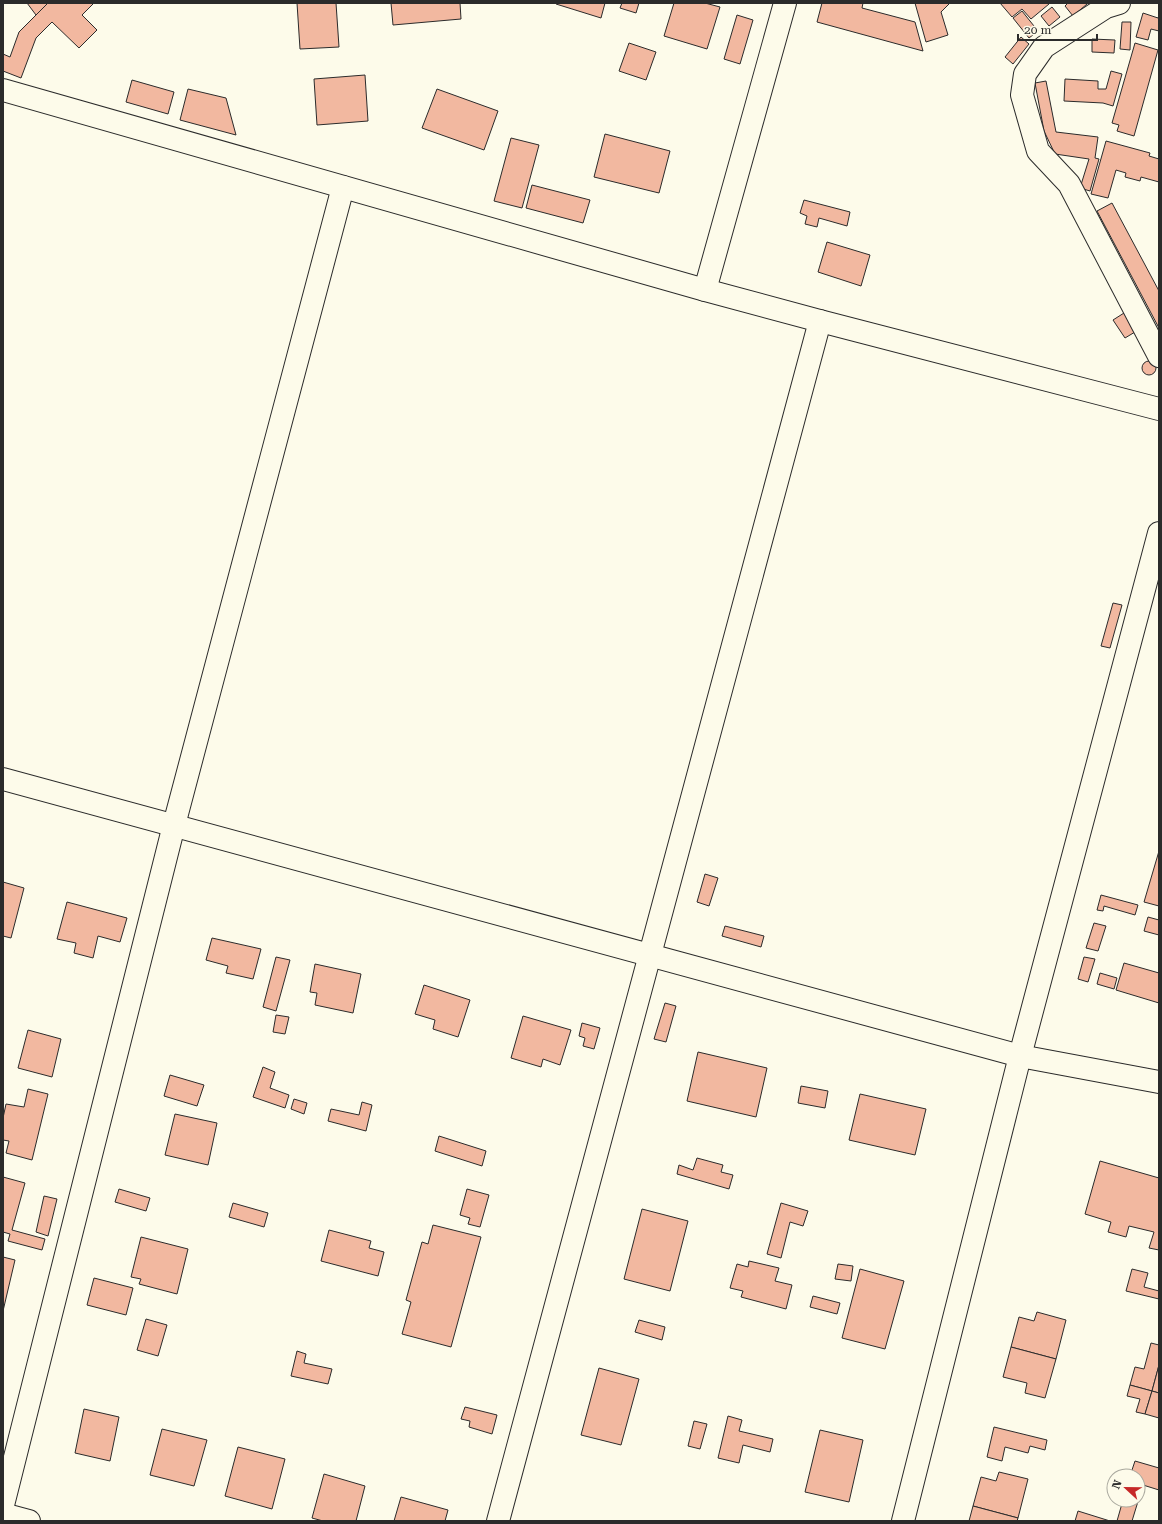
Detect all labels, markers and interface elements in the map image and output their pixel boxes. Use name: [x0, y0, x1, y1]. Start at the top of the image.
scale bar: [1018, 16, 1097, 42]
text: 20 m: [1024, 23, 1051, 37]
north arrow: [1106, 1468, 1146, 1508]
text: N: [1110, 1478, 1125, 1491]

